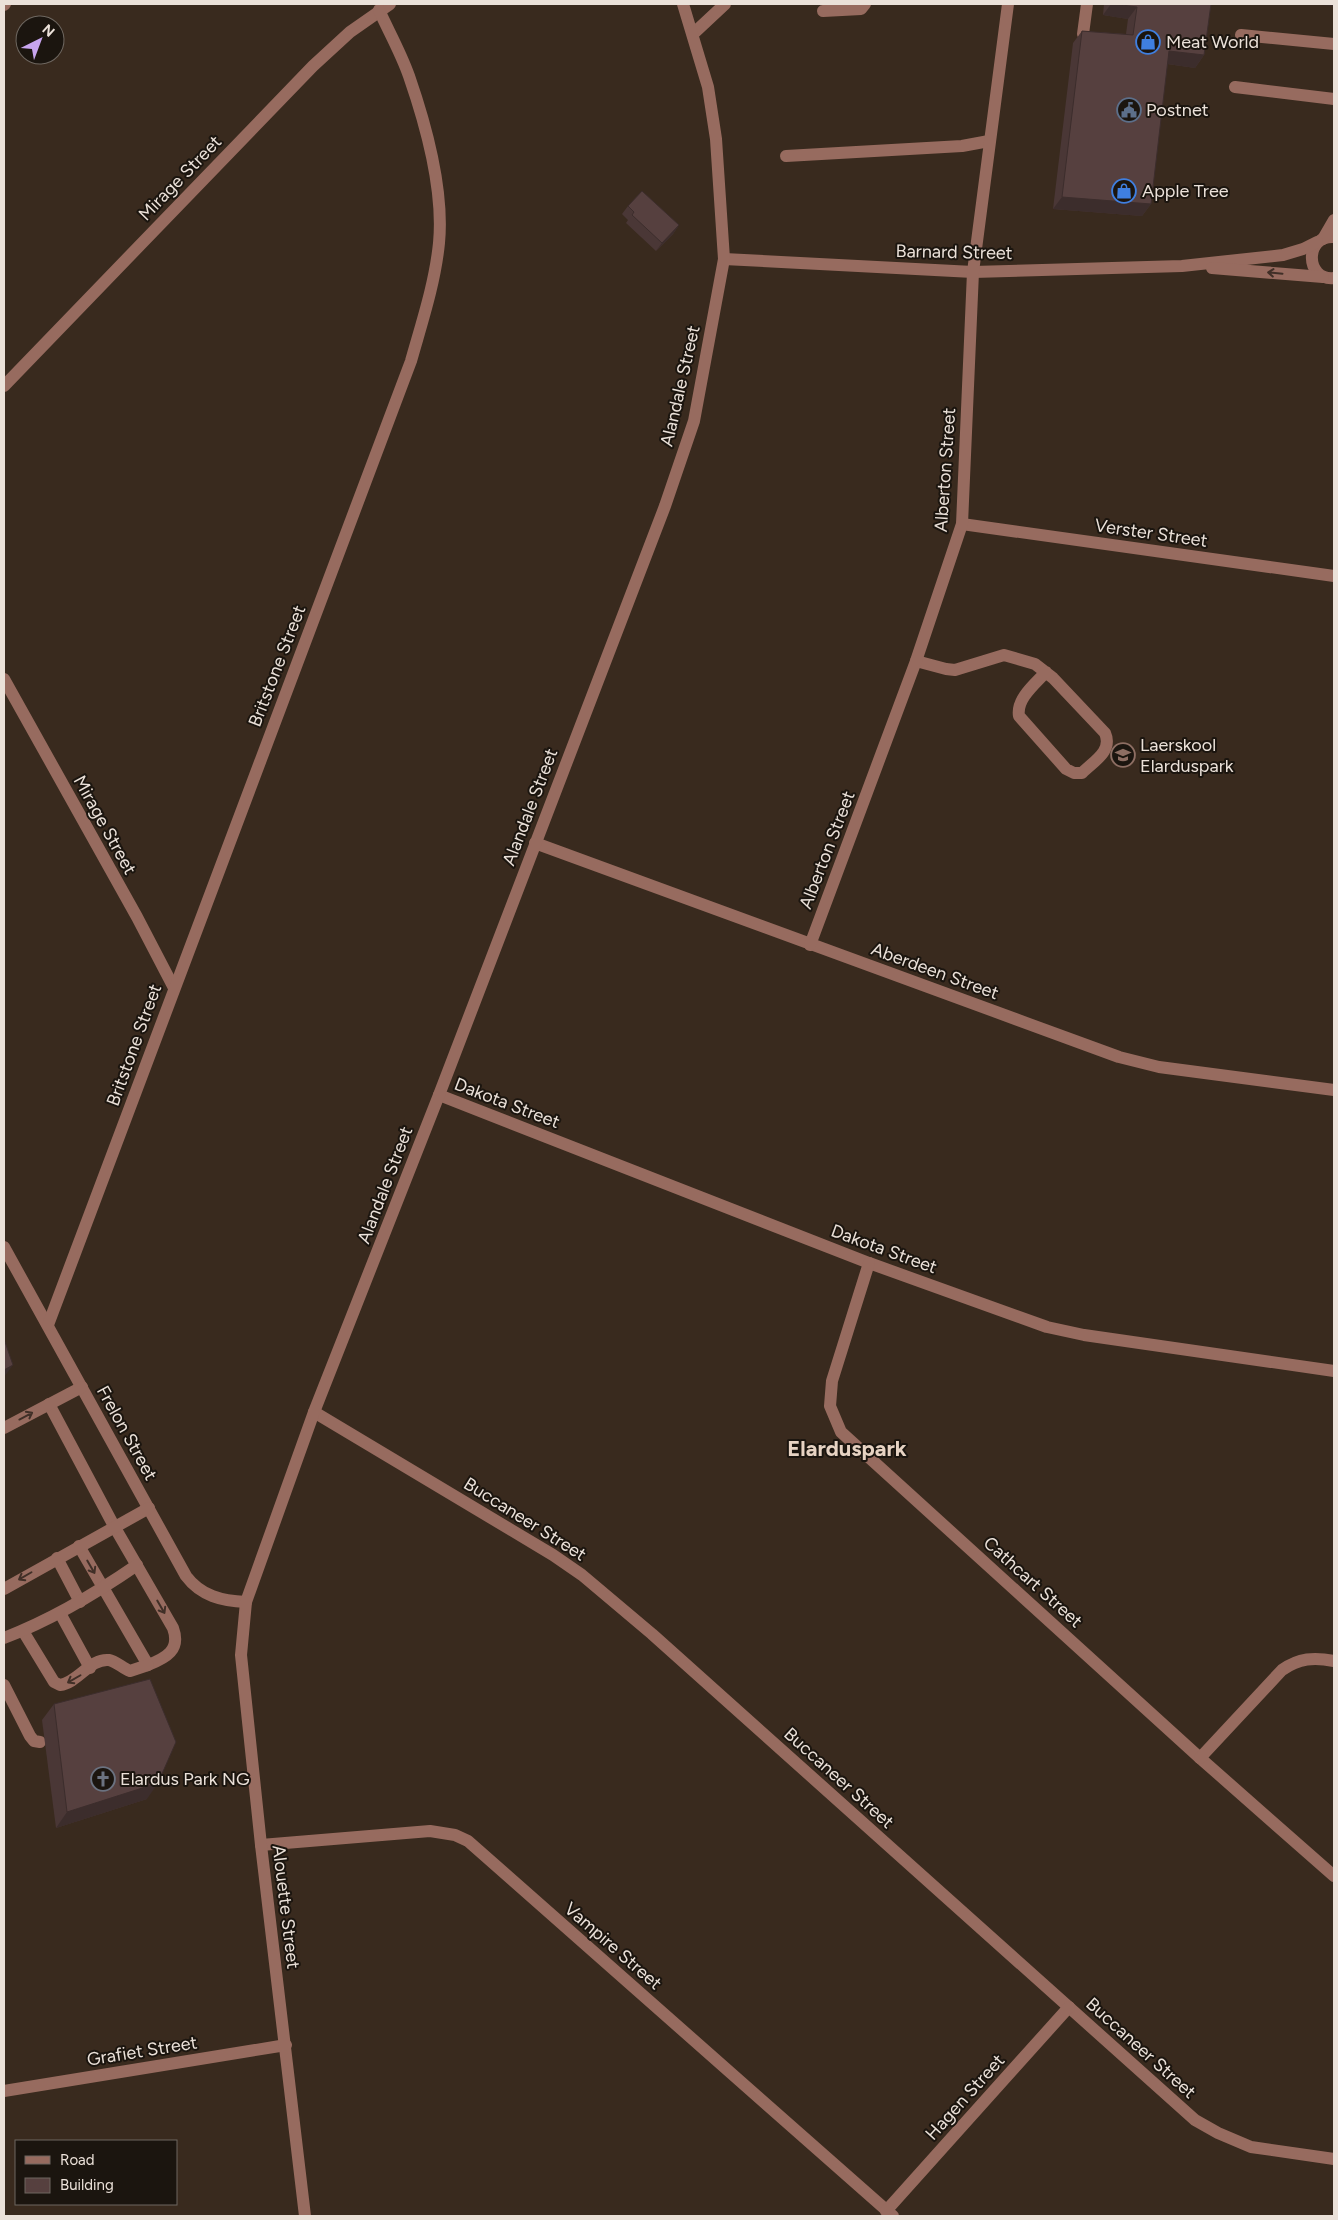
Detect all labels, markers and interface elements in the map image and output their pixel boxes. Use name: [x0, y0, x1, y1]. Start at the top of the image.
north arrow: [15, 15, 65, 65]
text: N: [39, 21, 58, 41]
shop icon: Meat World: [1135, 29, 1161, 55]
place label: Meat World: [1166, 31, 1259, 53]
public building icon: Postnet: [1116, 97, 1142, 123]
place label: Postnet: [1146, 99, 1209, 121]
street label: Mirage Street: [134, 131, 226, 225]
shop icon: Apple Tree: [1111, 178, 1137, 204]
place label: Apple Tree: [1142, 180, 1229, 202]
street label: Barnard Street: [895, 240, 1013, 264]
one-way arrow: [1267, 268, 1283, 278]
street label: Alandale Street: [655, 323, 705, 449]
street label: Alberton Street: [930, 407, 960, 533]
street label: Verster Street: [1093, 514, 1209, 552]
street label: Britstone Street: [244, 602, 310, 730]
place label: Laerskool Elarduspark: [1140, 734, 1234, 777]
school or university icon: Laerskool Elarduspark: [1110, 742, 1136, 768]
street label: Alandale Street: [498, 745, 563, 869]
street label: Mirage Street: [69, 772, 141, 879]
street label: Alberton Street: [794, 788, 860, 912]
street label: Aberdeen Street: [868, 938, 1002, 1004]
street label: Britstone Street: [102, 981, 166, 1109]
street label: Dakota Street: [451, 1073, 563, 1133]
street label: Alandale Street: [353, 1123, 418, 1247]
street label: Dakota Street: [828, 1220, 940, 1278]
street label: Frelon Street: [92, 1382, 162, 1484]
one-way arrow: [19, 1411, 34, 1421]
district label: Elarduspark: [787, 1435, 907, 1462]
street label: Buccaneer Street: [460, 1472, 590, 1566]
street label: Cathcart Street: [979, 1532, 1087, 1632]
one-way arrow: [86, 1560, 96, 1575]
one-way arrow: [18, 1571, 33, 1581]
one-way arrow: [157, 1600, 167, 1614]
one-way arrow: [66, 1674, 81, 1684]
street label: Buccaneer Street: [779, 1723, 899, 1833]
church icon: Elardus Park NG: [90, 1766, 116, 1792]
place label: Elardus Park NG: [120, 1768, 250, 1790]
street label: Alouette Street: [267, 1844, 305, 1970]
street label: Vampire Street: [560, 1898, 666, 1994]
street label: Buccaneer Street: [1081, 1993, 1201, 2103]
street label: Grafiet Street: [85, 2031, 199, 2071]
street label: Hagen Street: [921, 2049, 1009, 2144]
legend: [15, 2140, 178, 2205]
text: Road: [60, 2151, 95, 2169]
text: Building: [60, 2176, 114, 2194]

